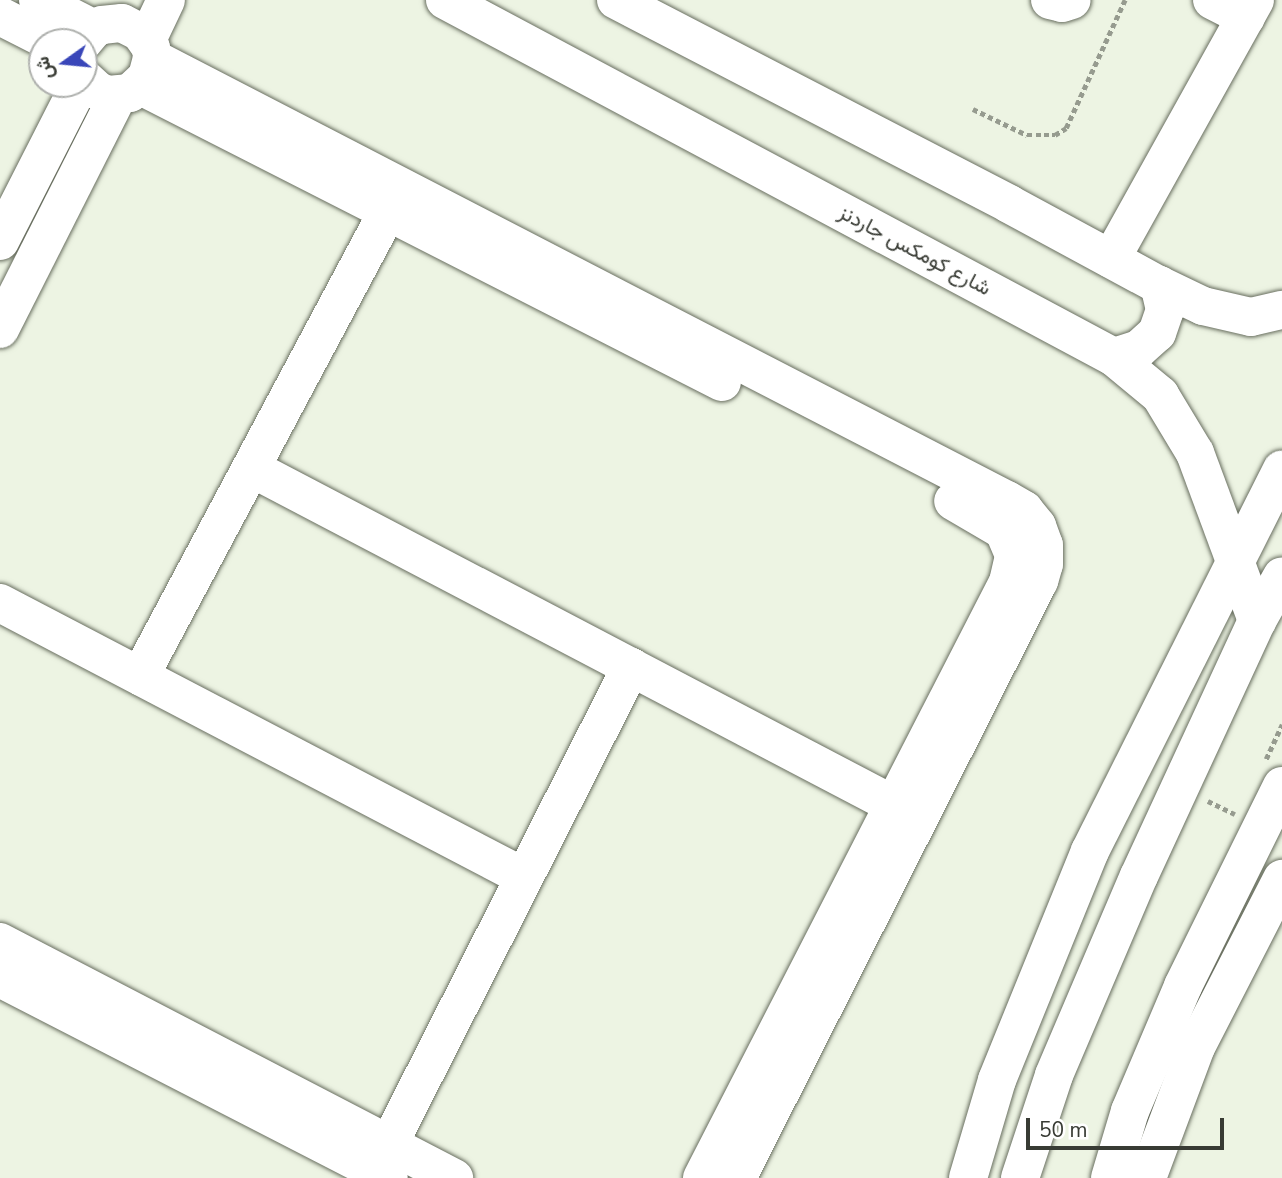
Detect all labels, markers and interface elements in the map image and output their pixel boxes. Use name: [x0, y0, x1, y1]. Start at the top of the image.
north arrow: [28, 28, 98, 98]
text: ش: [29, 54, 60, 82]
street label: شارع كومكس جاردنز: [835, 199, 995, 301]
scale bar: [1030, 1104, 1228, 1148]
text: 50 m: [1039, 1116, 1088, 1144]

